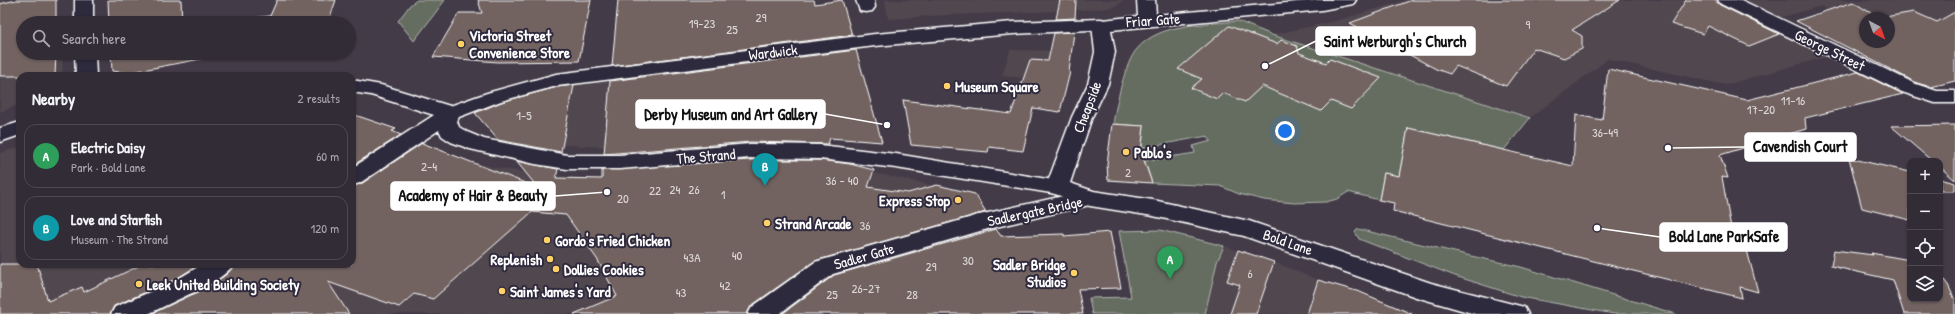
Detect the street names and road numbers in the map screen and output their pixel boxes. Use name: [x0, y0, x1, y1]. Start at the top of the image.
street label: Friar Gate: [1124, 8, 1181, 32]
street label: George Street: [1791, 24, 1870, 76]
street label: Wardwick: [747, 39, 799, 65]
street label: Cheapside: [1068, 78, 1106, 136]
street label: The Strand: [676, 143, 736, 169]
street label: Sadlergate Bridge: [986, 191, 1085, 231]
street label: Bold Lane: [1260, 224, 1316, 260]
street label: Sadler Gate: [831, 237, 897, 275]

